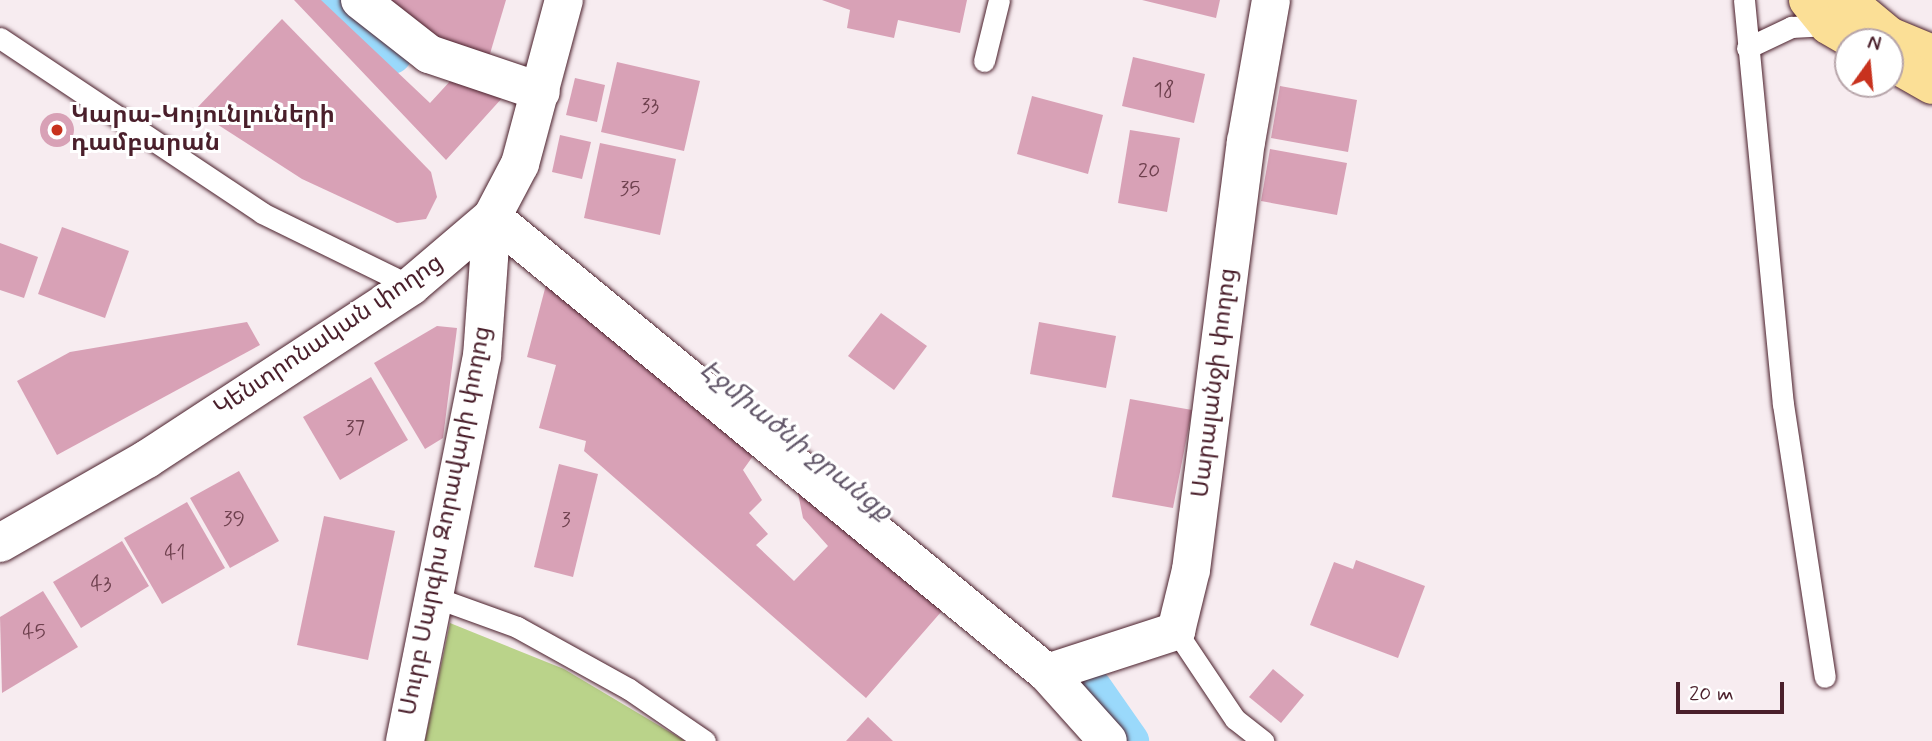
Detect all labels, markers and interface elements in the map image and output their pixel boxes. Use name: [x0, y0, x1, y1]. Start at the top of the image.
north arrow: [1834, 28, 1904, 98]
text: N: [1865, 30, 1883, 58]
house number: 18: [1154, 77, 1174, 103]
house number: 33: [641, 93, 659, 119]
place label: Կարա-Կոյունլուների դամբարան: [71, 102, 335, 158]
marker: Կարա-Կոյունլուների դամբարան: [49, 122, 65, 138]
house number: 20: [1138, 158, 1160, 184]
house number: 35: [620, 176, 640, 202]
street label: Կենտրոնական փողոց: [209, 249, 449, 423]
street label: Սարալանջի փողոց: [1187, 267, 1243, 499]
street label: Սուրբ Սարգիս Զորավարի փողոց: [394, 324, 498, 718]
water label: Էջմիածնի ջրանցք: [693, 355, 897, 529]
house number: 37: [345, 415, 365, 441]
house number: 39: [223, 506, 245, 532]
house number: 3: [561, 507, 571, 533]
house number: 41: [164, 540, 186, 566]
house number: 43: [90, 571, 112, 597]
house number: 45: [22, 619, 46, 645]
scale bar: [1680, 668, 1788, 712]
text: 20 m: [1689, 680, 1734, 708]

